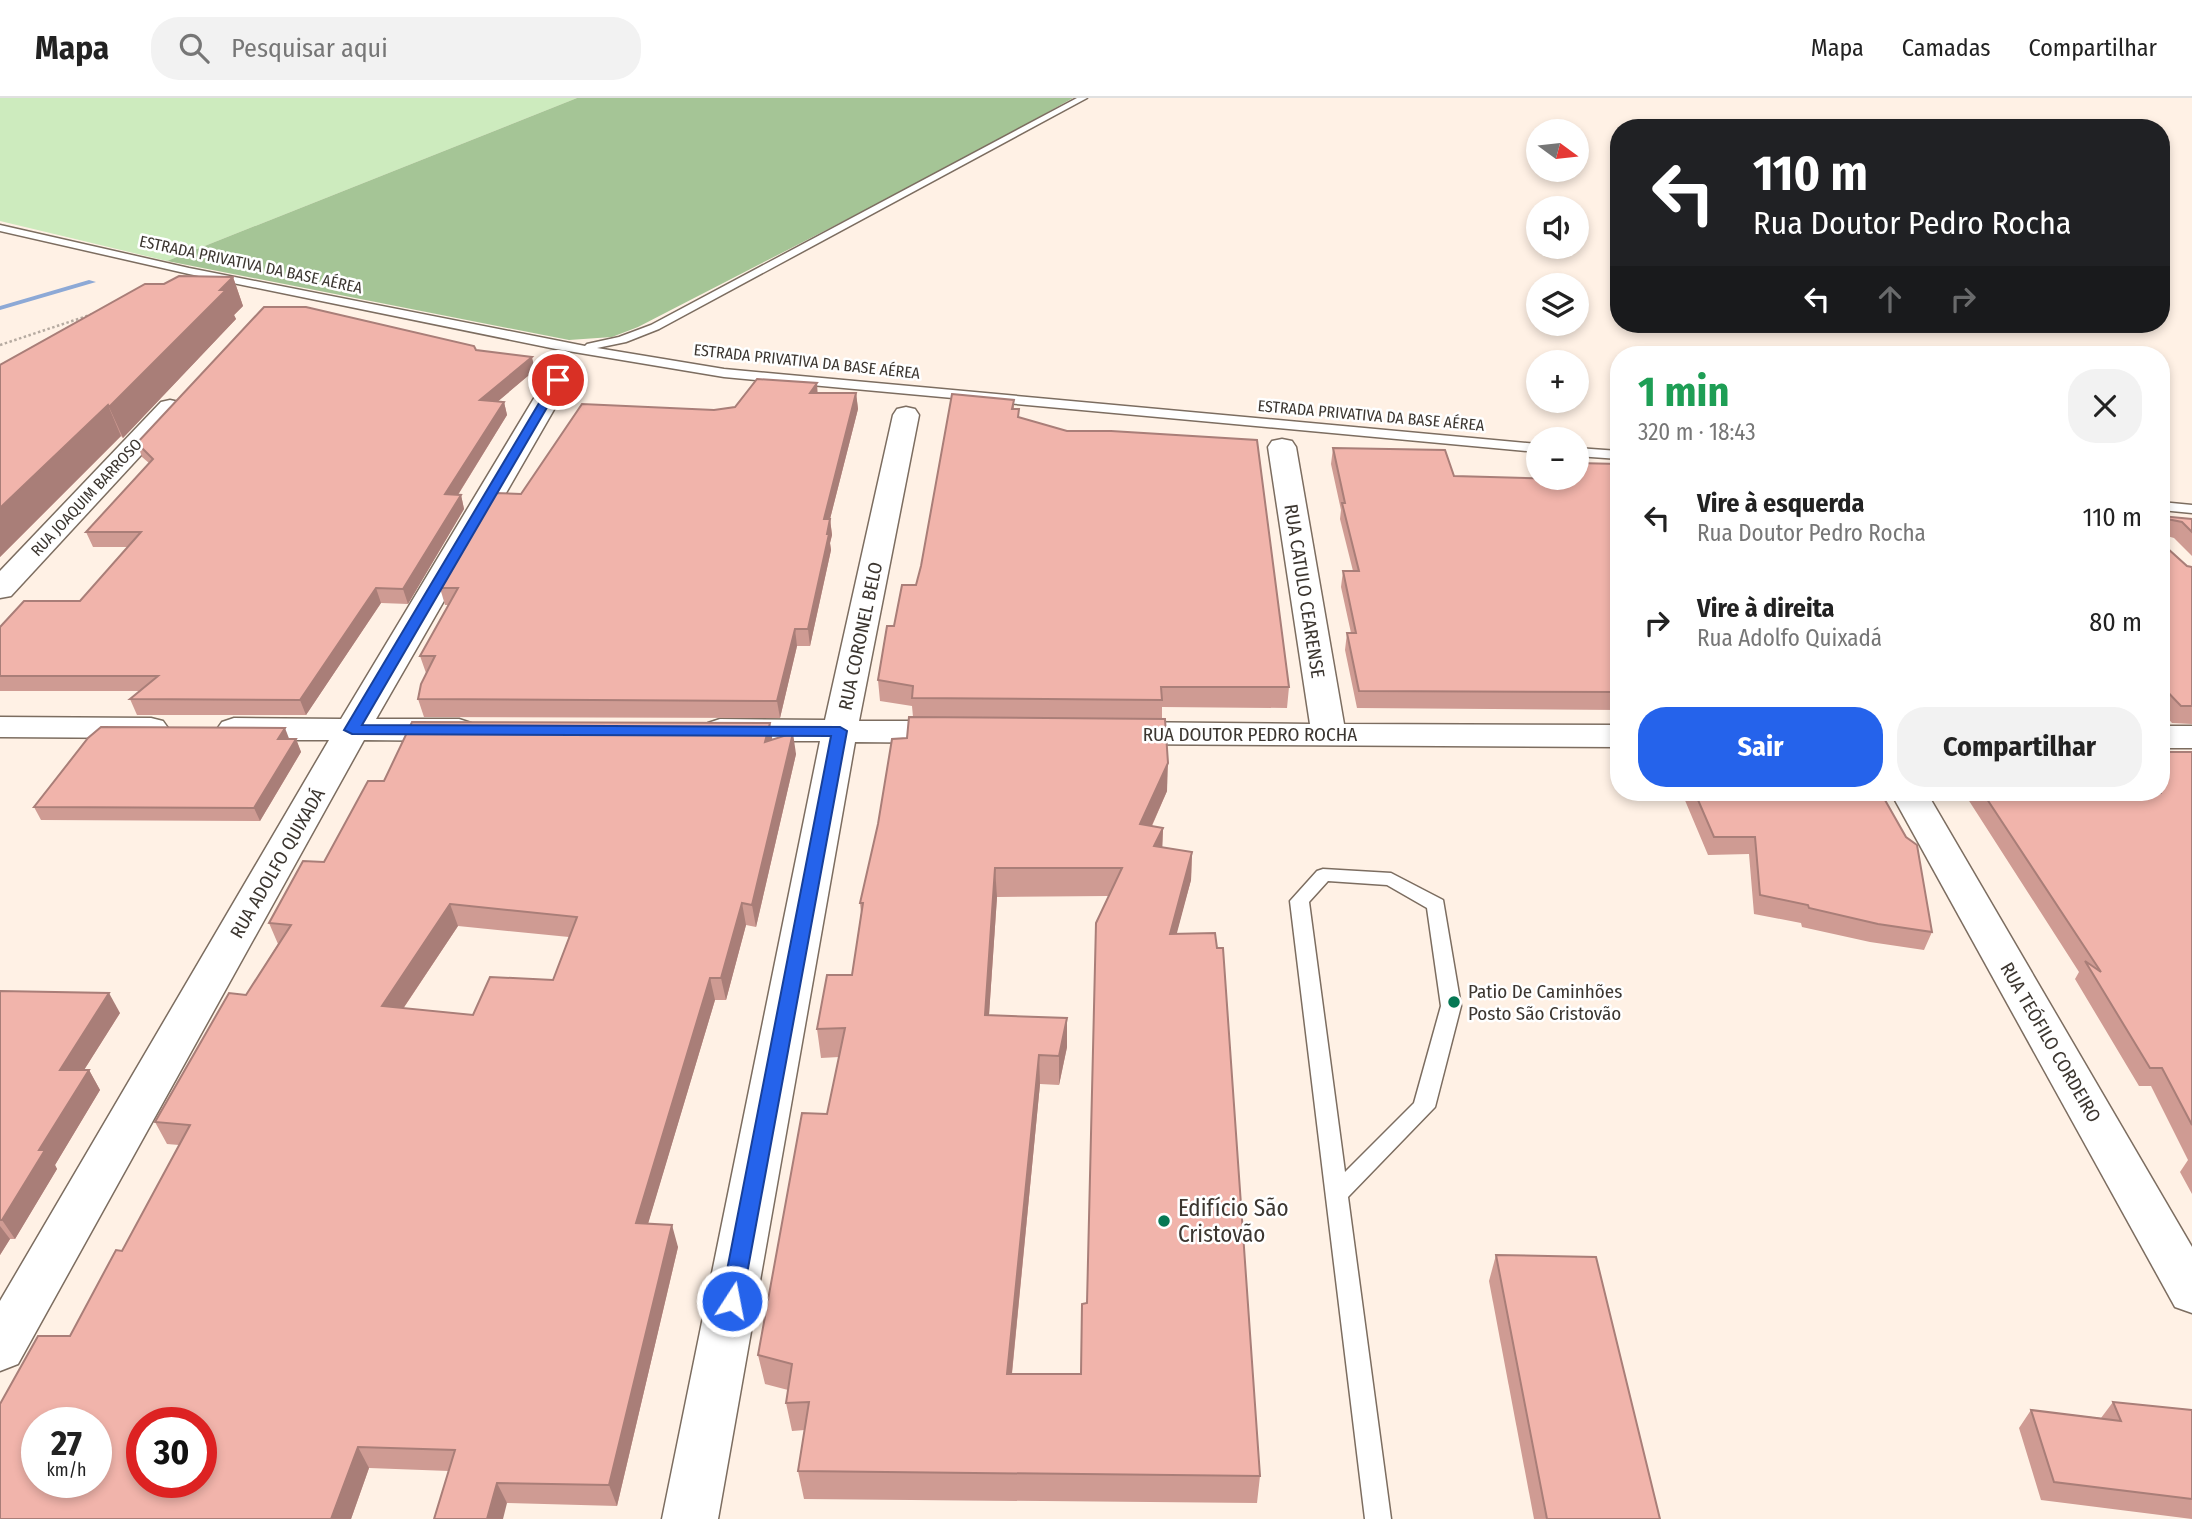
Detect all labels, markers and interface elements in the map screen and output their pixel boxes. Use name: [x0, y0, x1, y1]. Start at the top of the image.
search box: [151, 17, 641, 80]
text: Mapa: [35, 28, 109, 68]
icon: search: [175, 29, 213, 67]
text: Pesquisar aqui: [231, 33, 388, 64]
text: Mapa: [1811, 34, 1864, 62]
text: Camadas: [1902, 34, 1991, 62]
text: Compartilhar: [2029, 34, 2157, 62]
north arrow: [1526, 119, 1589, 182]
map controls: [1526, 119, 1589, 490]
text: 110 m: [1753, 144, 1868, 203]
icon: left: [1638, 147, 1729, 238]
button: sound: [1526, 196, 1589, 259]
text: Rua Doutor Pedro Rocha: [1753, 204, 2071, 242]
street label: ESTRADA PRIVATIVA DA BASE AÉREA: [138, 232, 365, 298]
button: layers: [1526, 273, 1589, 336]
icon: left: [1798, 280, 1836, 318]
icon: ahead: [1871, 280, 1909, 318]
icon: right: [1944, 280, 1982, 318]
street label: ESTRADA PRIVATIVA DA BASE AÉREA: [693, 340, 922, 383]
pin: [528, 350, 588, 410]
button: +: [1526, 350, 1589, 413]
icon: arrive: [539, 361, 577, 399]
text: 1 min: [1638, 367, 1729, 417]
button: close: [2068, 369, 2142, 443]
street label: ESTRADA PRIVATIVA DA BASE AÉREA: [1257, 396, 1486, 435]
text: 320 m · 18:43: [1638, 418, 1756, 446]
button: −: [1526, 427, 1589, 490]
street label: RUA JOAQUIM BARROSO: [27, 435, 146, 560]
text: Vire à esquerda: [1697, 488, 1864, 519]
icon: left: [1638, 499, 1676, 537]
street label: RUA CATULO CEARENSE: [1279, 502, 1330, 680]
text: 110 m: [2082, 502, 2142, 533]
text: Rua Doutor Pedro Rocha: [1697, 519, 1926, 547]
street label: RUA CORONEL BELO: [834, 560, 887, 712]
text: Vire à direita: [1697, 593, 1835, 624]
icon: right: [1638, 604, 1676, 642]
text: 80 m: [2089, 607, 2142, 638]
text: Rua Adolfo Quixadá: [1697, 624, 1882, 652]
button: Sair: [1638, 707, 1883, 787]
button: Compartilhar: [1897, 707, 2142, 787]
street label: RUA DOUTOR PEDRO ROCHA: [1143, 723, 1357, 746]
street label: RUA ADOLFO QUIXADÁ: [225, 784, 330, 942]
street label: RUA TEÓFILO CORDEIRO: [1995, 958, 2106, 1126]
place label: Patio De Caminhões Posto São Cristovão: [1468, 980, 1622, 1025]
marker: Patio De Caminhões Posto São Cristovão: [1446, 994, 1462, 1010]
place label: Edifício São Cristovão: [1178, 1194, 1289, 1248]
marker: Edifício São Cristovão: [1156, 1213, 1172, 1229]
position arrow: [695, 1264, 769, 1338]
speed limit sign: 30: [126, 1407, 217, 1498]
text: 27: [51, 1422, 82, 1464]
text: km/h: [46, 1459, 87, 1481]

